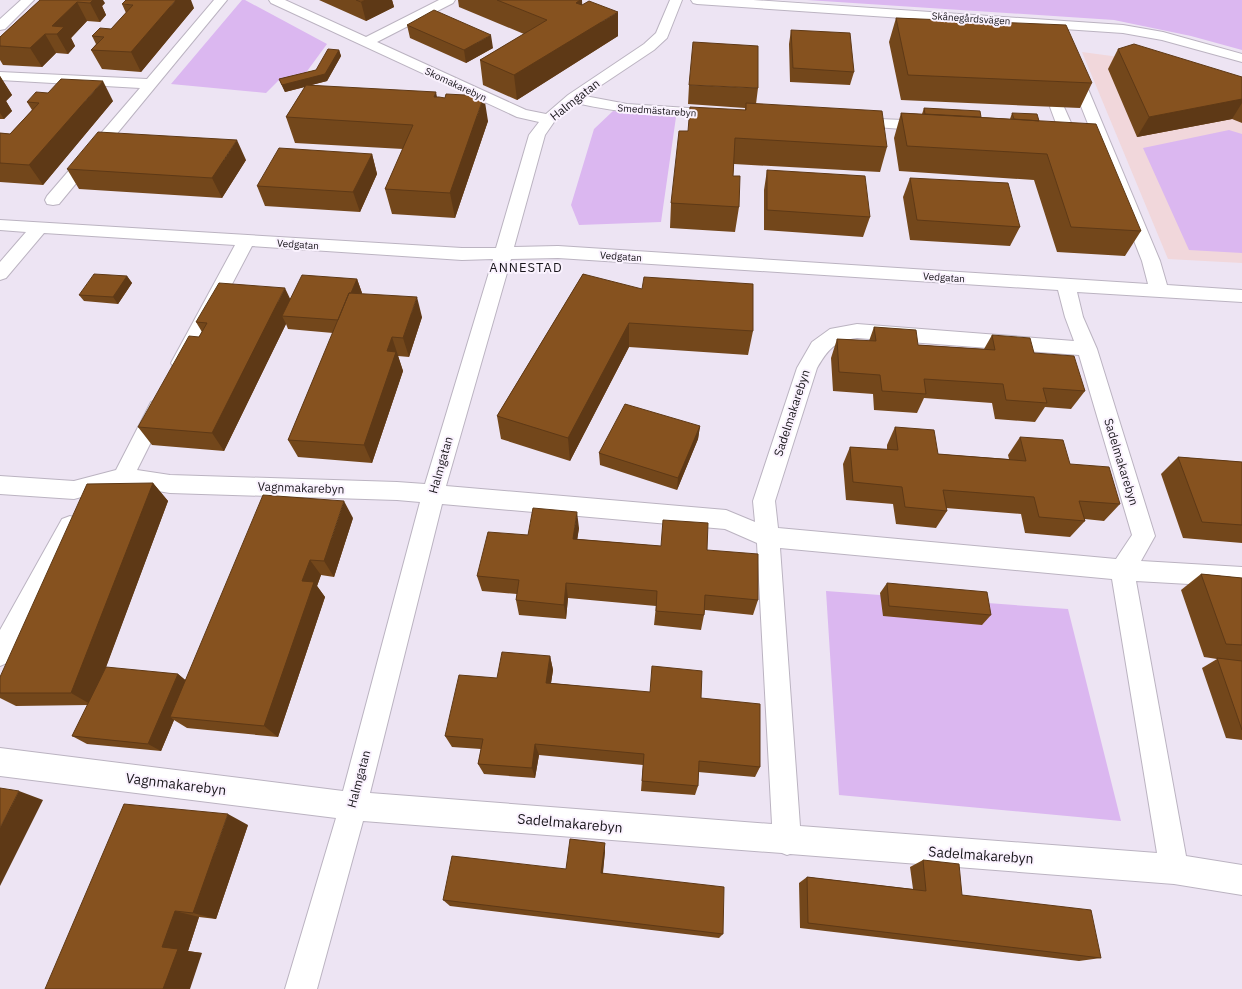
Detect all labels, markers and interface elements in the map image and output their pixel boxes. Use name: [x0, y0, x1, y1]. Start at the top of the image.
street label: Skånegårdsvägen: [931, 9, 1011, 28]
street label: Skomakarebyn: [423, 64, 489, 104]
street label: Halmgatan: [547, 76, 602, 124]
street label: Smedmästarebyn: [617, 101, 697, 120]
street label: Vedgatan: [276, 237, 319, 252]
street label: Vedgatan: [599, 249, 642, 264]
district label: ANNESTAD: [489, 259, 563, 276]
street label: Vedgatan: [922, 270, 965, 285]
street label: Sadelmakarebyn: [770, 368, 813, 458]
street label: Sadelmakarebyn: [1101, 416, 1142, 507]
street label: Halmgatan: [425, 435, 456, 495]
street label: Vagnmakarebyn: [257, 478, 345, 497]
street label: Halmgatan: [344, 749, 373, 809]
street label: Vagnmakarebyn: [125, 769, 227, 799]
street label: Sadelmakarebyn: [517, 809, 623, 837]
street label: Sadelmakarebyn: [928, 842, 1034, 868]

